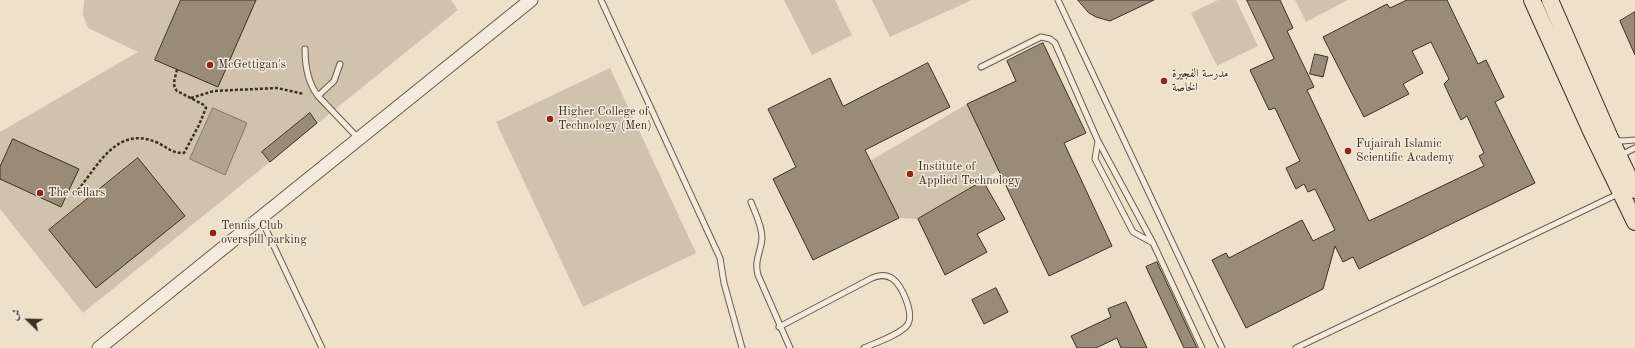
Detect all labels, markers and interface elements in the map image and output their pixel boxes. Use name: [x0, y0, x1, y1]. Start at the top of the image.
place label: McGettigan's: [218, 58, 286, 72]
marker: McGettigan's: [205, 60, 215, 70]
place label: مدرسة الفجيرة الخاصة: [1172, 67, 1228, 95]
marker: مدرسة الفجيرة الخاصة: [1159, 76, 1169, 86]
place label: Higher College of Technology (Men): [558, 105, 652, 133]
marker: Higher College of Technology (Men): [545, 114, 555, 124]
place label: Fujairah Islamic Scientific Academy: [1356, 137, 1454, 165]
marker: Fujairah Islamic Scientific Academy: [1343, 146, 1353, 156]
place label: Institute of Applied Technology: [918, 160, 1021, 188]
marker: Institute of Applied Technology: [905, 169, 915, 179]
place label: The cellars: [48, 186, 105, 200]
marker: The cellars: [35, 188, 45, 198]
place label: Tennis Club overspill parking: [221, 219, 307, 247]
marker: Tennis Club overspill parking: [208, 228, 218, 238]
north arrow: [8, 300, 48, 340]
text: ش: [9, 308, 24, 322]

